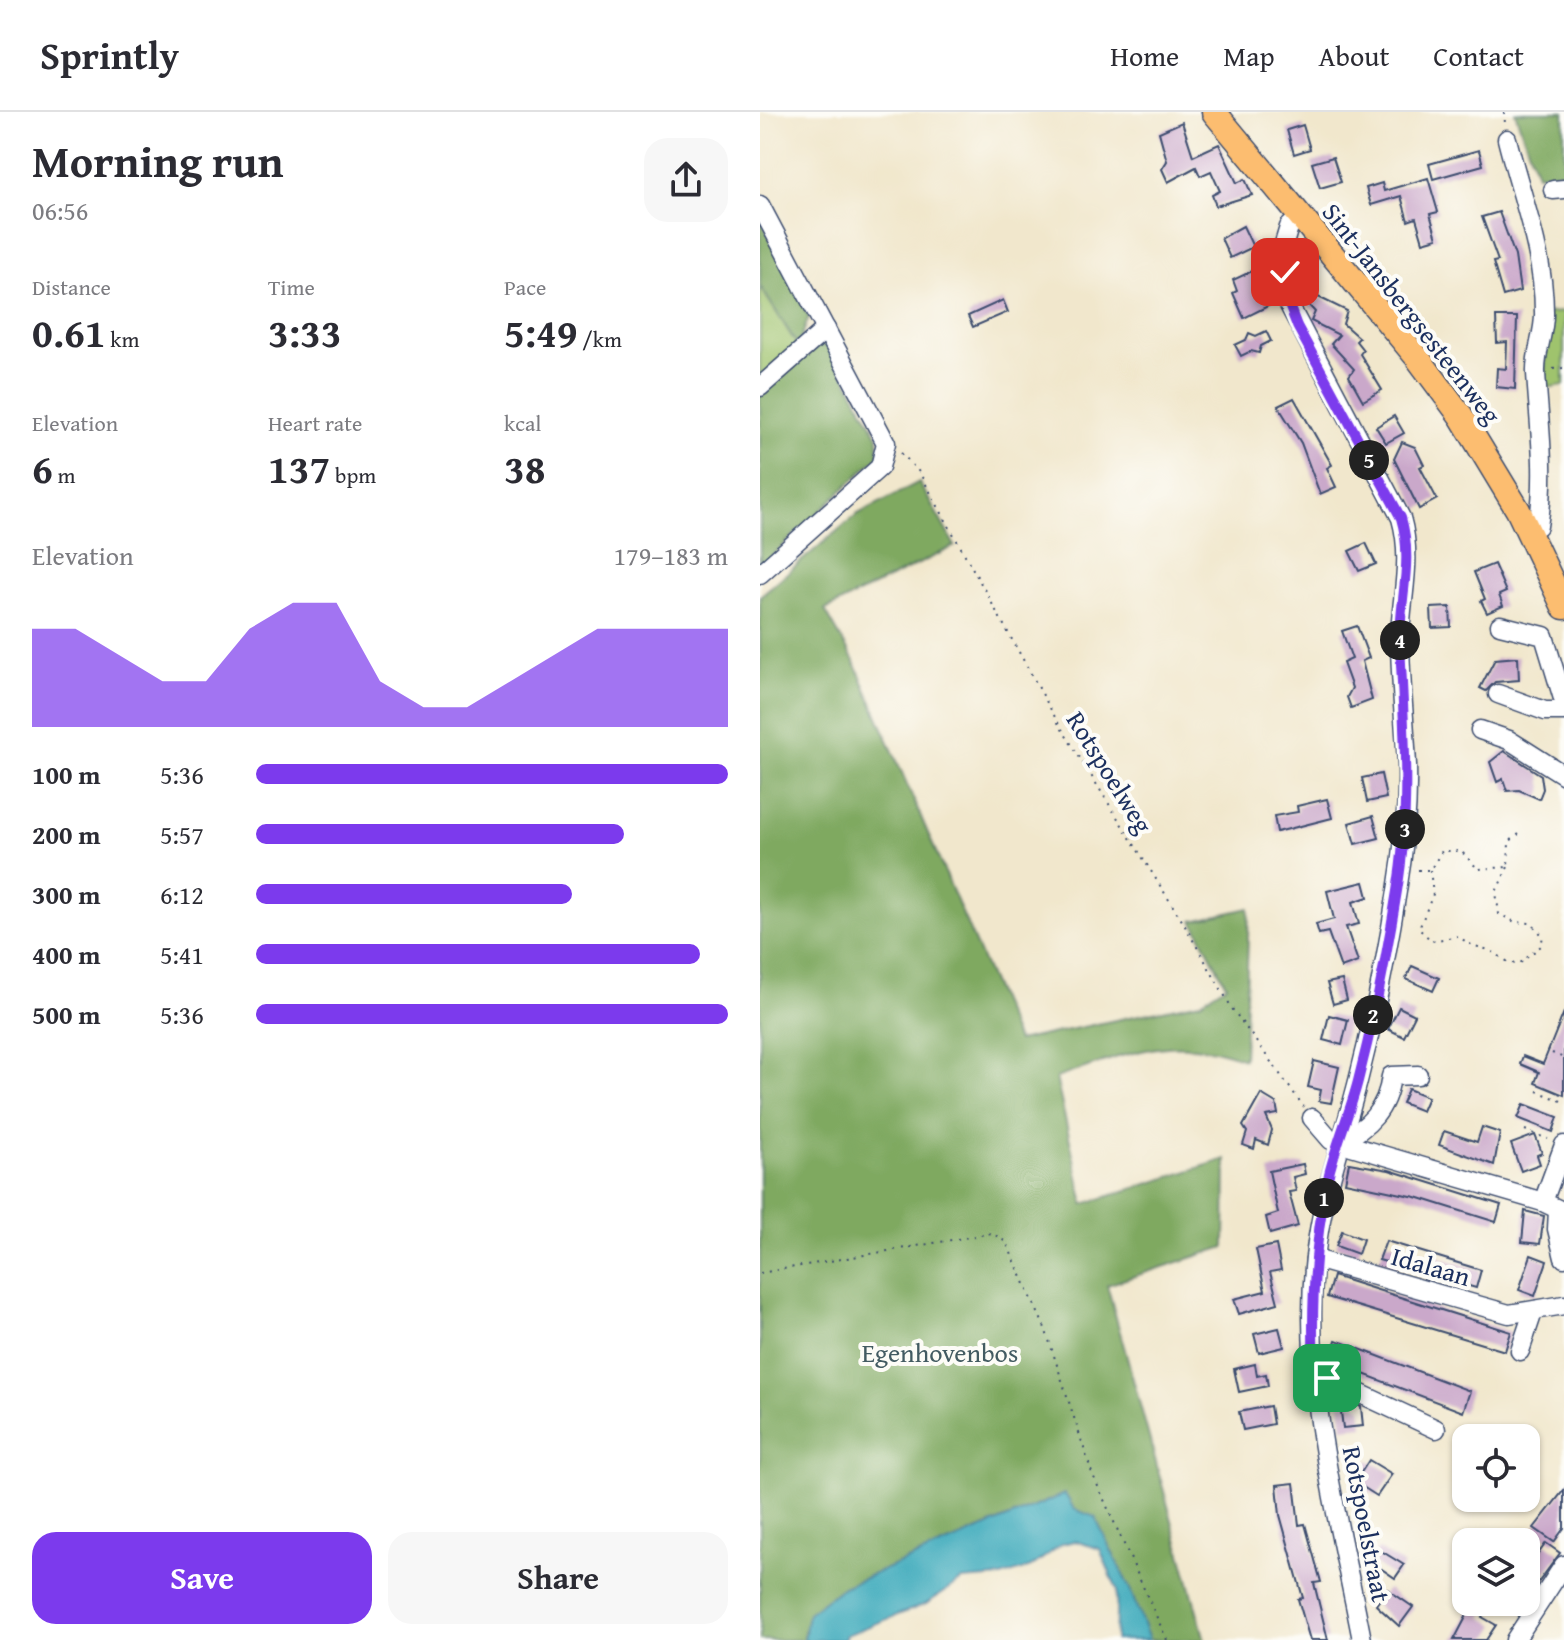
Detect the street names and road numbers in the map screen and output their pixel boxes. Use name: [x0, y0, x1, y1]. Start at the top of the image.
street label: Sint-Jansbergsesteenweg: [1313, 194, 1511, 432]
street label: Rotspoelweg: [1057, 703, 1163, 841]
street label: Idalaan: [1387, 1236, 1476, 1296]
street label: Rotspoelstraat: [1333, 1443, 1401, 1605]

